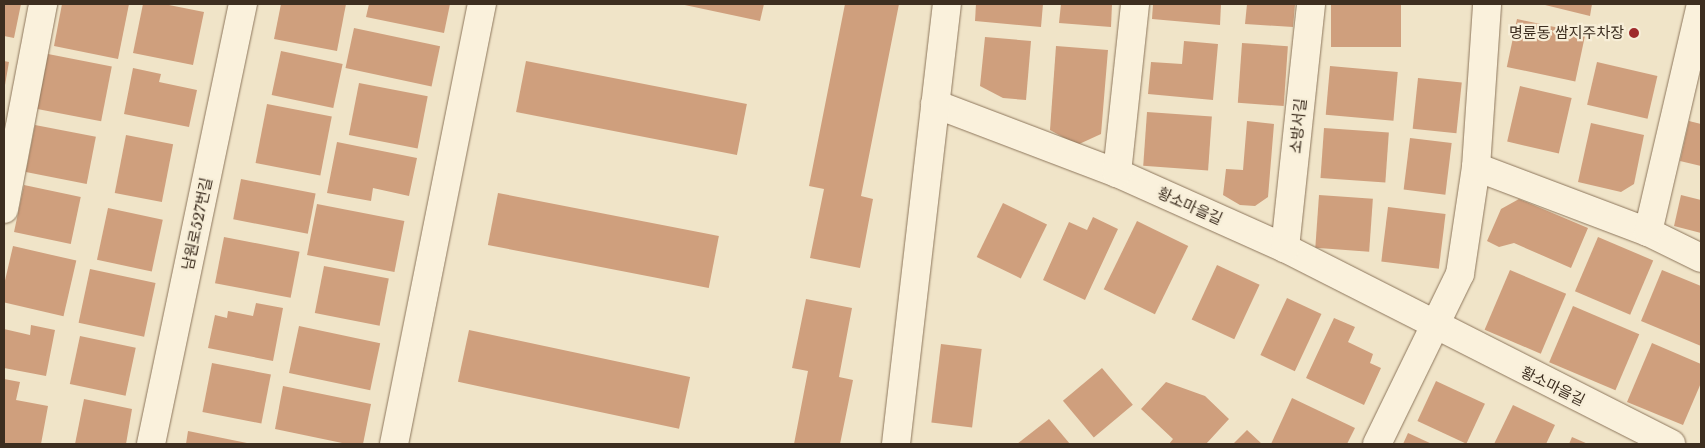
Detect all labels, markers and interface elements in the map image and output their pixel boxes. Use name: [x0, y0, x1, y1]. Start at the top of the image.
place label: 명륜동 쌈지주차장: [1509, 24, 1624, 42]
marker: 명륜동 쌈지주차장: [1628, 27, 1640, 39]
street label: 소방서길: [1286, 98, 1310, 154]
street label: 남원로527번길: [178, 176, 216, 272]
street label: 황소마을길: [1155, 184, 1225, 228]
street label: 황소마을길: [1518, 363, 1588, 409]

